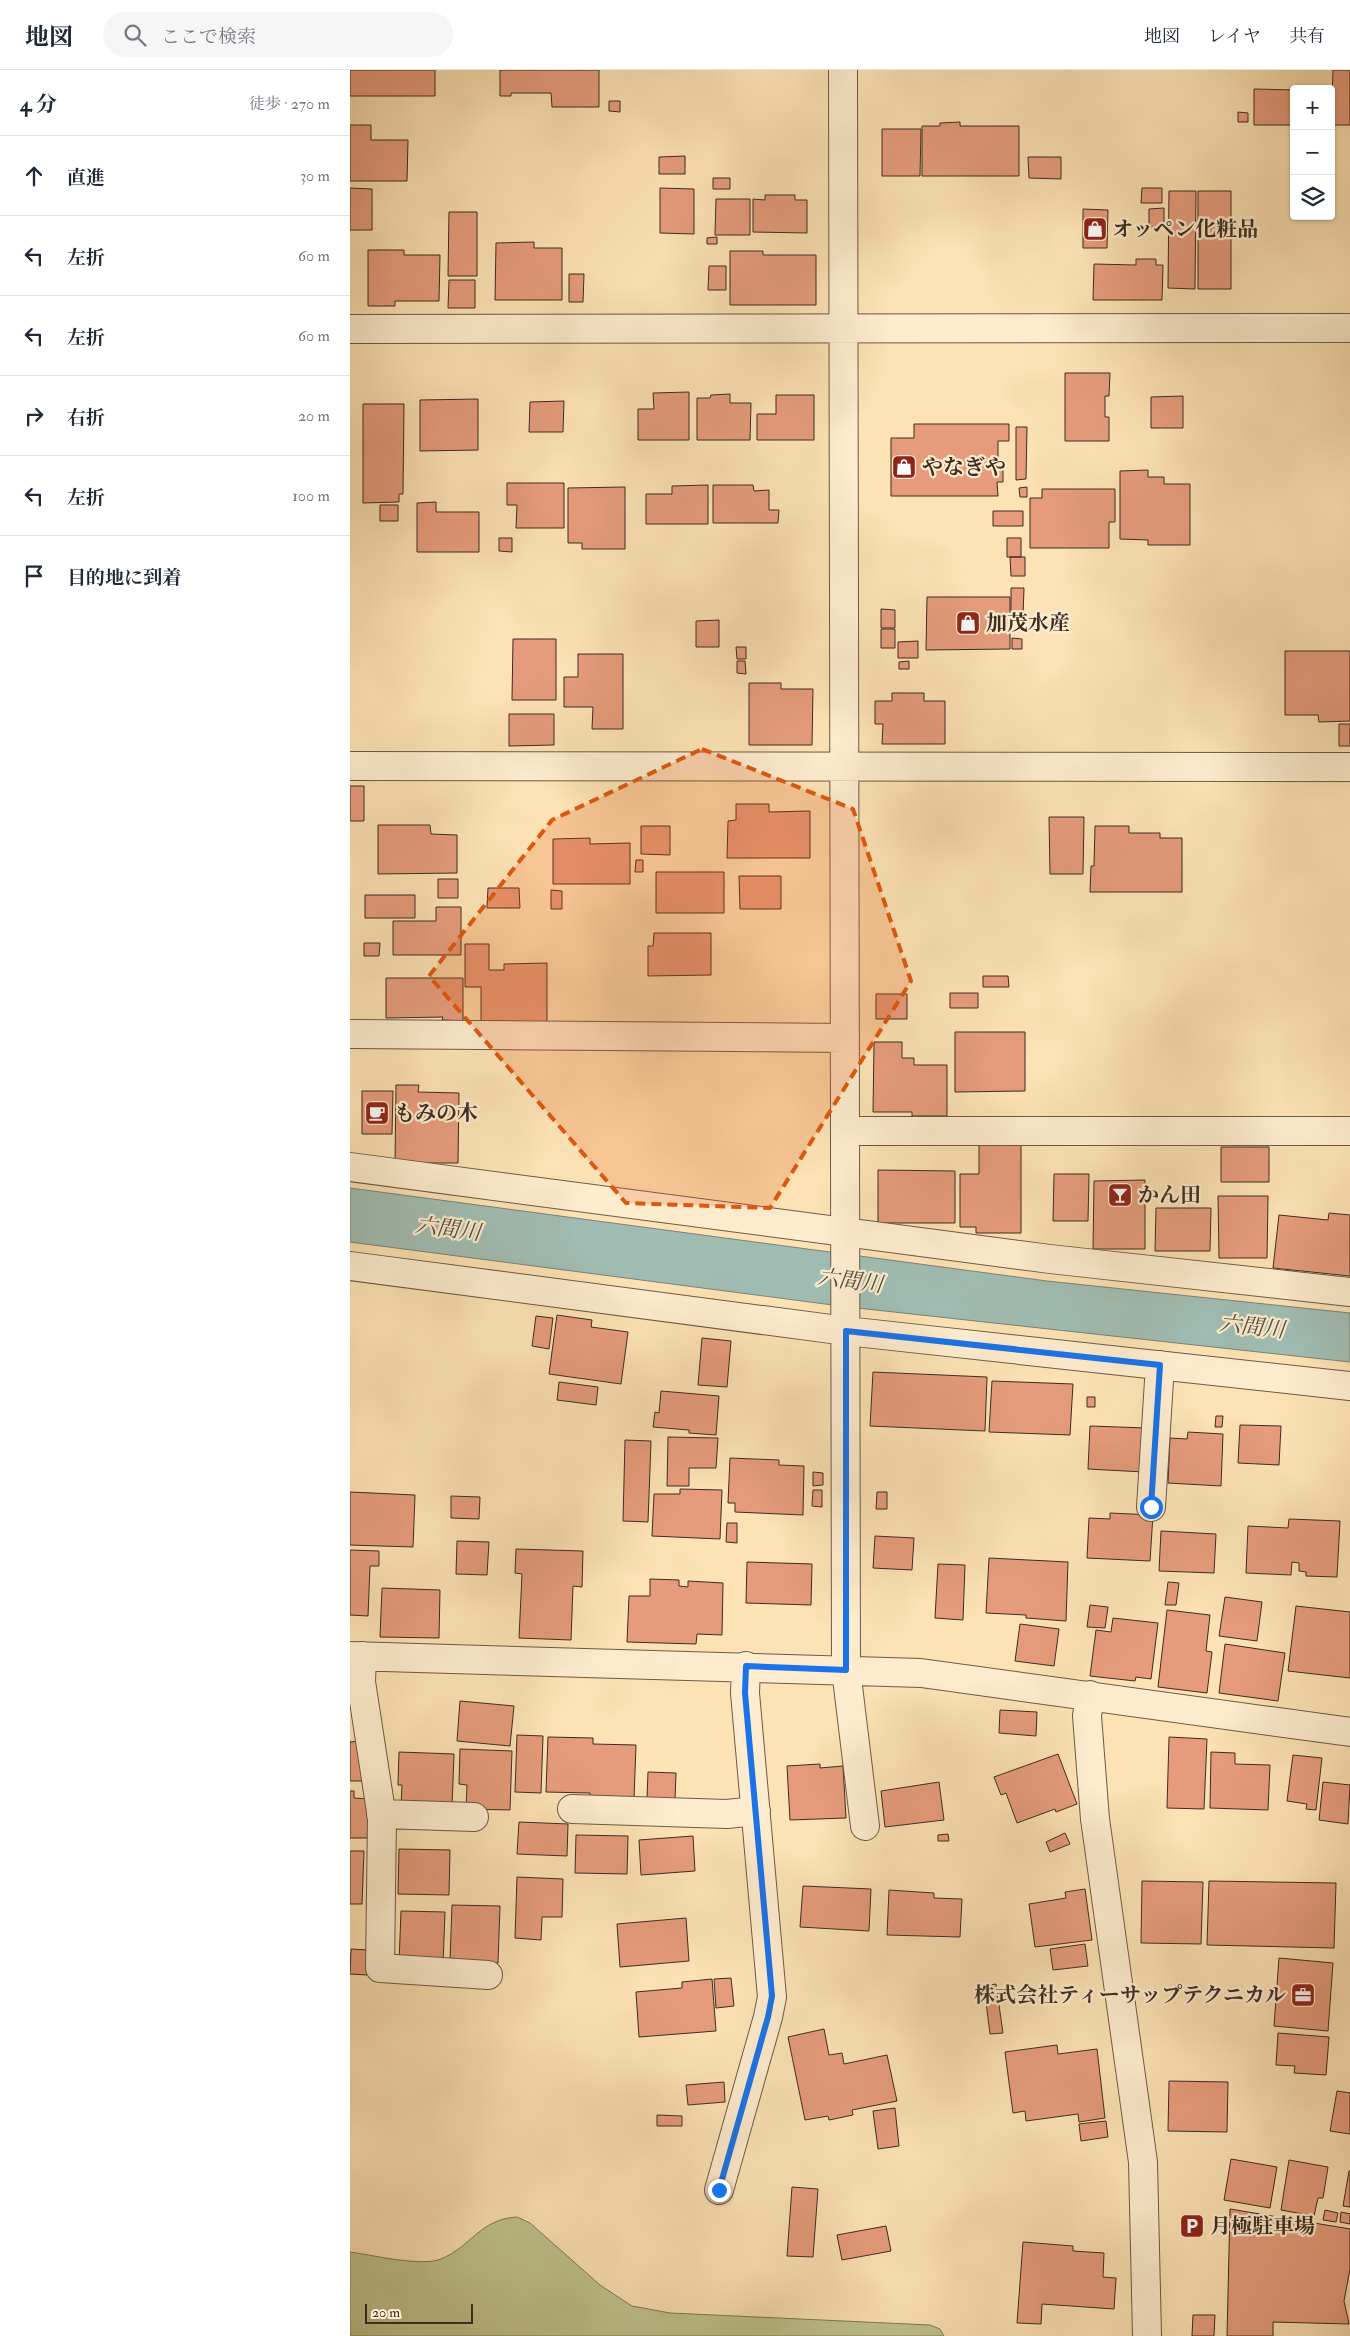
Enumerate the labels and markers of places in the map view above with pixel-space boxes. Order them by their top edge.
shop icon: オッペン化粧品 [1082,216,1108,242]
place label: オッペン化粧品 [1112,216,1258,243]
shop icon: やなぎや [891,454,917,480]
place label: やなぎや [922,454,1006,481]
shop icon: 加茂水産 [955,610,981,636]
place label: 加茂水産 [986,610,1070,637]
cafe icon: もみの木 [364,1100,390,1126]
place label: もみの木 [394,1100,478,1127]
bar icon: かん田 [1107,1182,1133,1208]
place label: かん田 [1138,1182,1201,1209]
place label: 株式会社ティーサップテクニカル [974,1982,1286,2009]
office icon: 株式会社ティーサップテクニカル [1290,1982,1316,2008]
parking icon: 月極駐車場 [1179,2213,1205,2239]
place label: 月極駐車場 [1210,2213,1315,2240]

